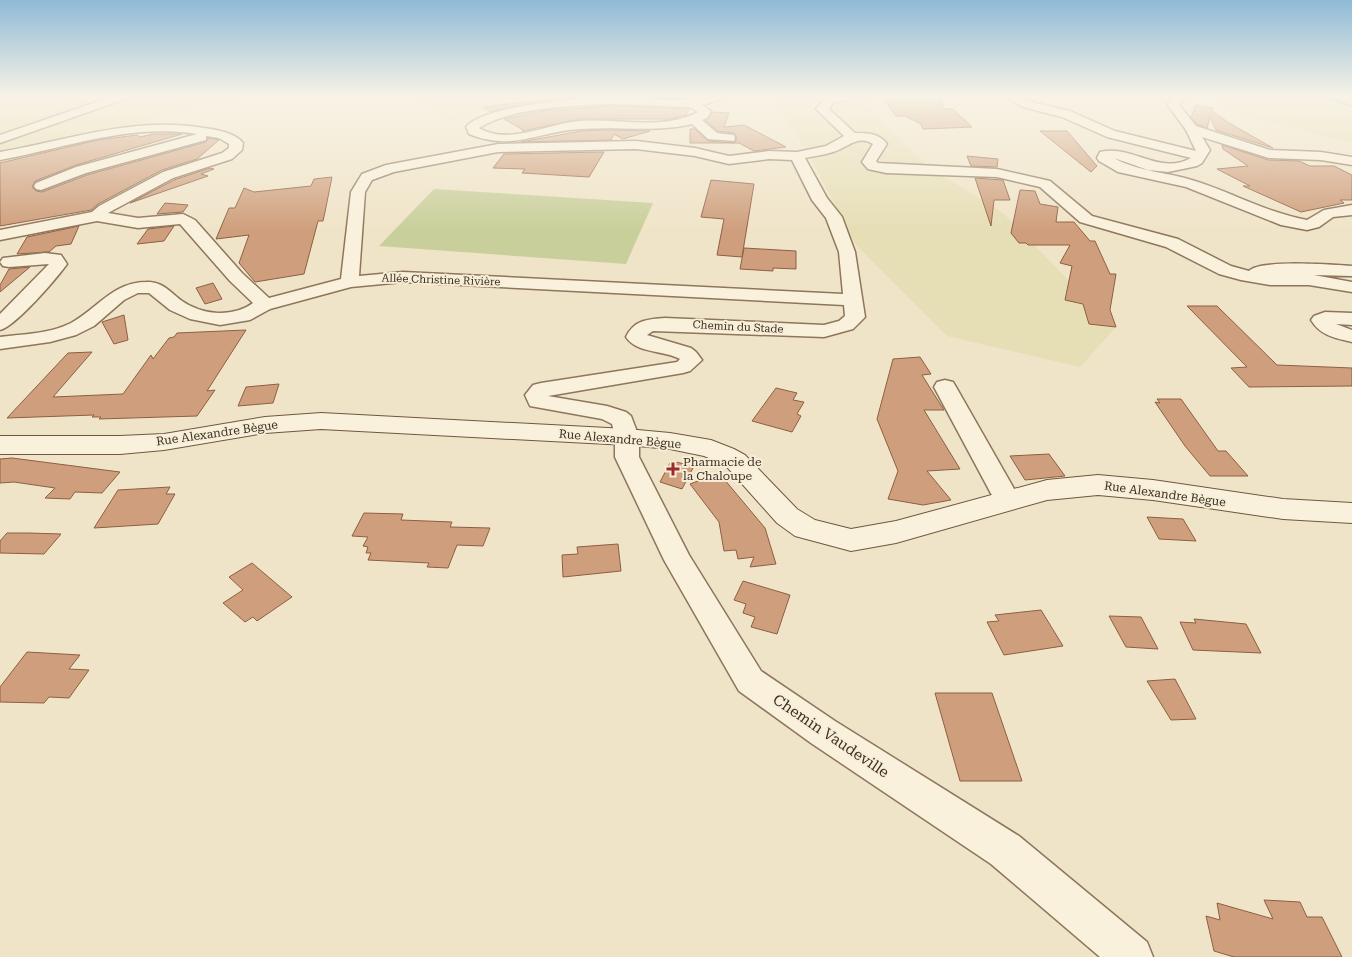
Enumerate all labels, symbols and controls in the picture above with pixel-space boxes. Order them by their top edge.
street label: Allée Christine Rivière [381,271,501,289]
street label: Chemin du Stade [692,318,784,336]
street label: Rue Alexandre Bègue [155,417,279,448]
street label: Rue Alexandre Bègue [558,427,682,451]
place label: Pharmacie de la Chaloupe [683,455,762,483]
marker: Pharmacie de la Chaloupe [667,463,679,475]
street label: Rue Alexandre Bègue [1103,479,1227,510]
street label: Chemin Vaudeville [770,690,892,782]

